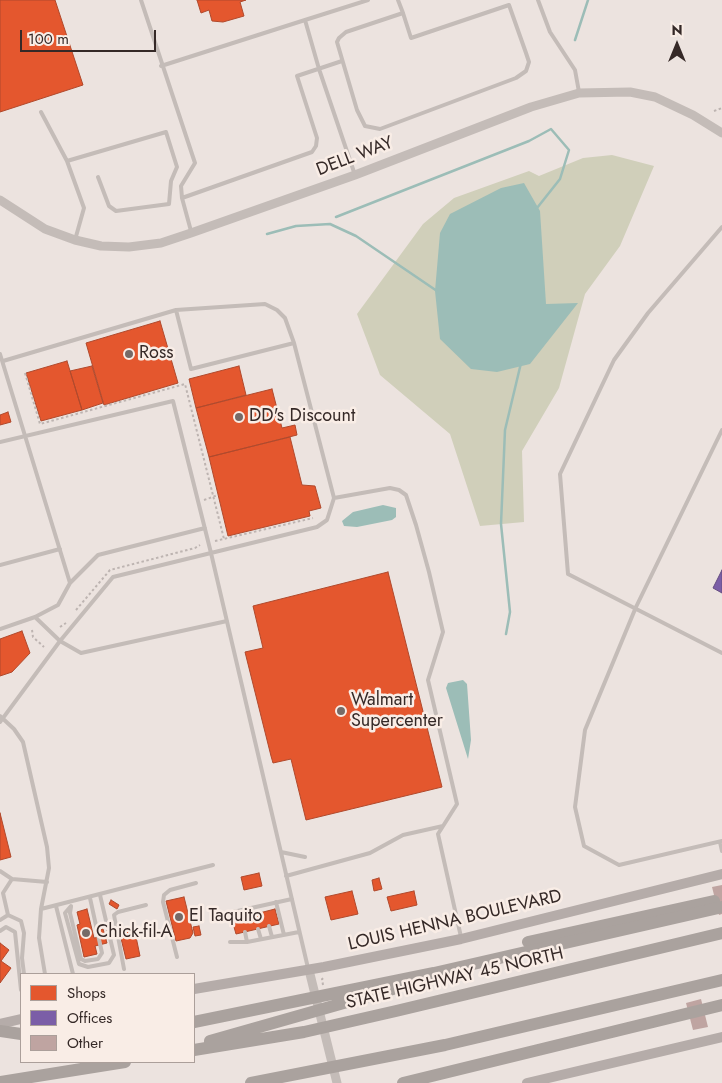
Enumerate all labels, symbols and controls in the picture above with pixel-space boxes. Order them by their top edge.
scale bar [22,20,159,52]
north arrow [652,20,702,70]
text: N [671,20,683,40]
text: 100 m [28,28,69,50]
street label: DELL WAY [314,132,396,182]
place label: Ross [139,343,173,365]
marker: Ross [123,348,135,360]
place label: DD's Discount [249,406,355,428]
marker: DD's Discount [233,411,245,423]
place label: Walmart Supercenter [351,690,443,732]
marker: Walmart Supercenter [335,705,347,717]
street label: LOUIS HENNA BOULEVARD [346,886,564,956]
place label: El Taquito [189,906,262,928]
marker: El Taquito [173,911,185,923]
place label: Chick-fil-A [96,922,172,944]
marker: Chick-fil-A [80,927,92,939]
street label: STATE HIGHWAY 45 NORTH [344,943,566,1015]
legend [20,973,195,1063]
text: Shops [67,982,106,1004]
text: Offices [67,1007,112,1029]
text: Other [67,1032,103,1054]

